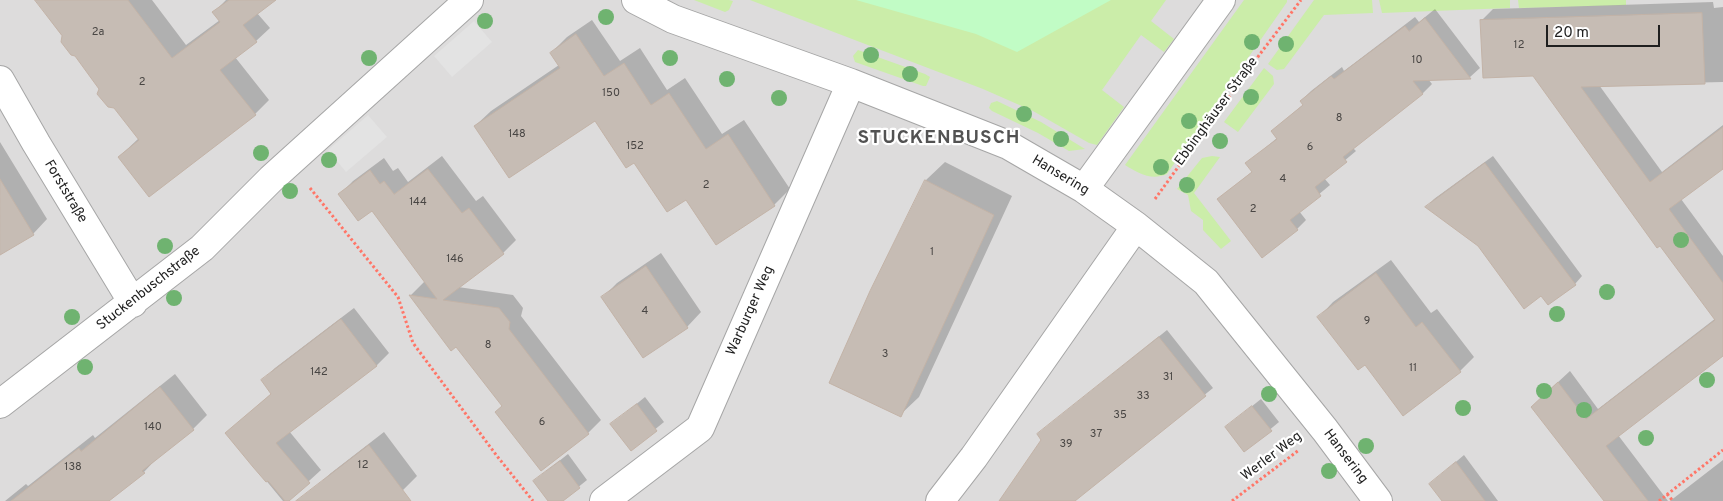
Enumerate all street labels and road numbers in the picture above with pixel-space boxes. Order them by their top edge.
street label: Ebbinghäuser Straße [1172,54,1262,170]
street label: Hansering [1028,152,1092,200]
street label: Forststraße [40,158,90,226]
street label: Stuckenbuschstraße [94,243,204,335]
street label: Warburger Weg [724,263,778,359]
street label: Hansering [1319,426,1371,488]
street label: Werler Weg [1238,429,1306,485]

